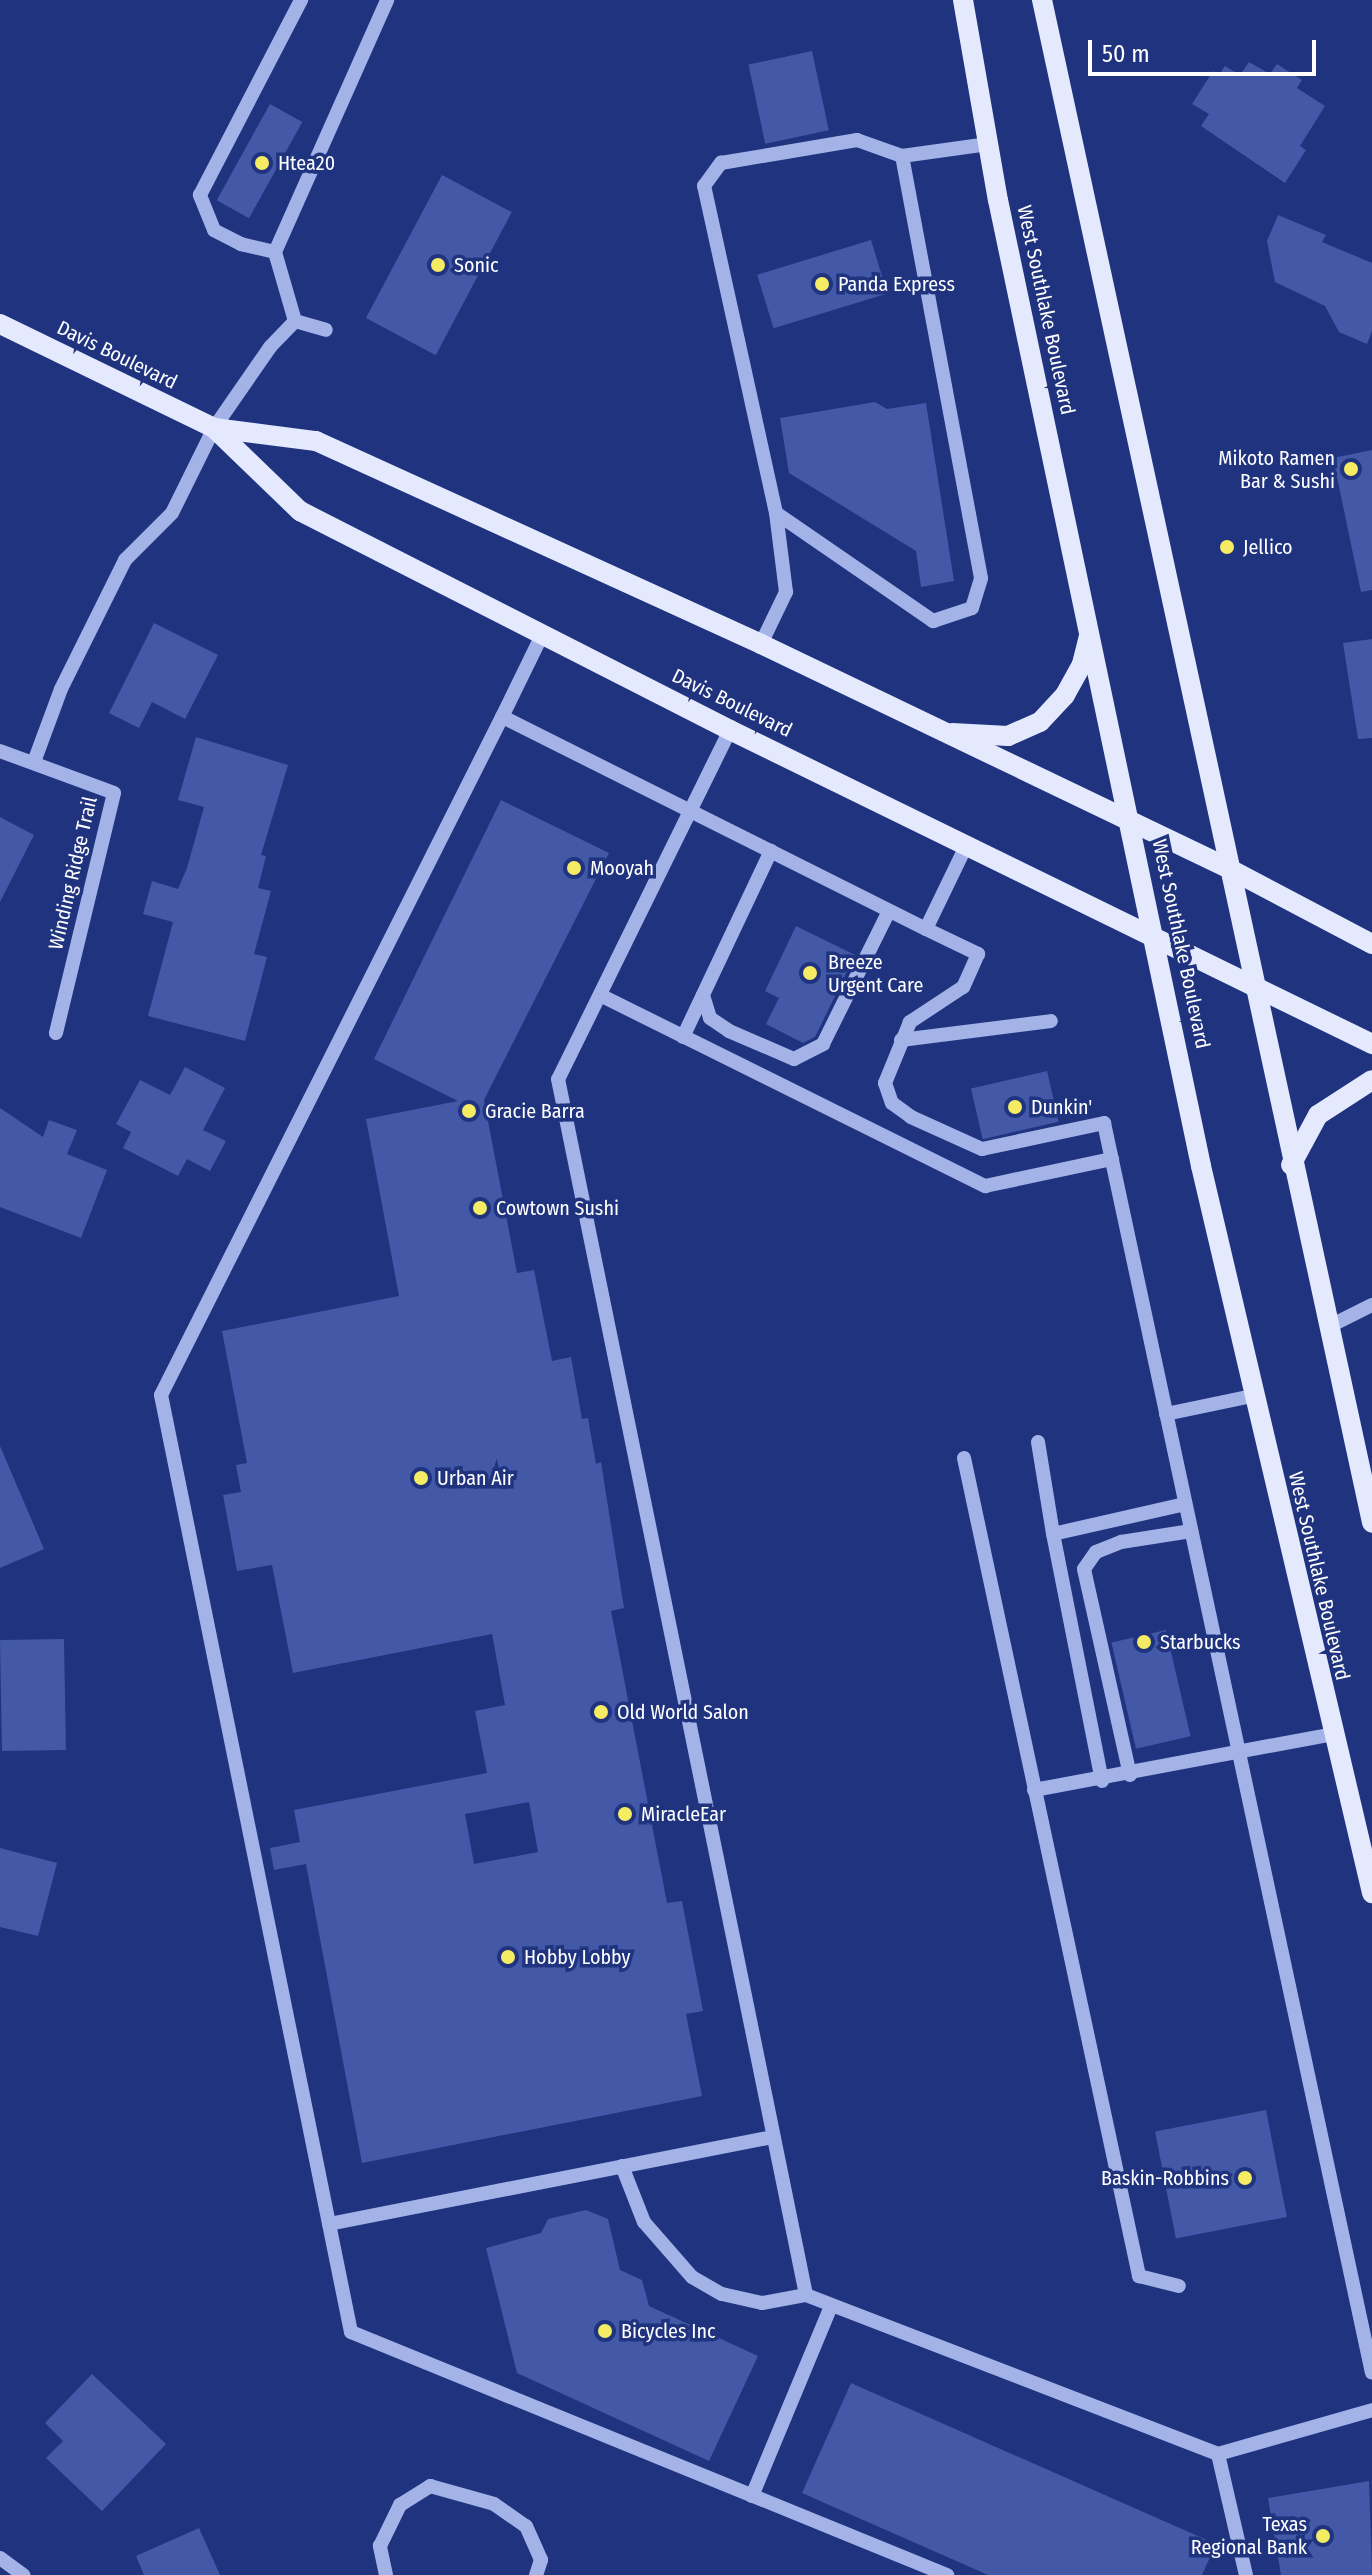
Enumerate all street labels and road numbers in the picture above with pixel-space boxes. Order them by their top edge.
street label: West Southlake Boulevard [1012,203,1080,417]
street label: Davis Boulevard [53,316,181,394]
street label: Davis Boulevard [668,664,796,742]
street label: Winding Ridge Trail [44,794,102,952]
street label: West Southlake Boulevard [1147,837,1215,1051]
street label: West Southlake Boulevard [1283,1469,1355,1683]

